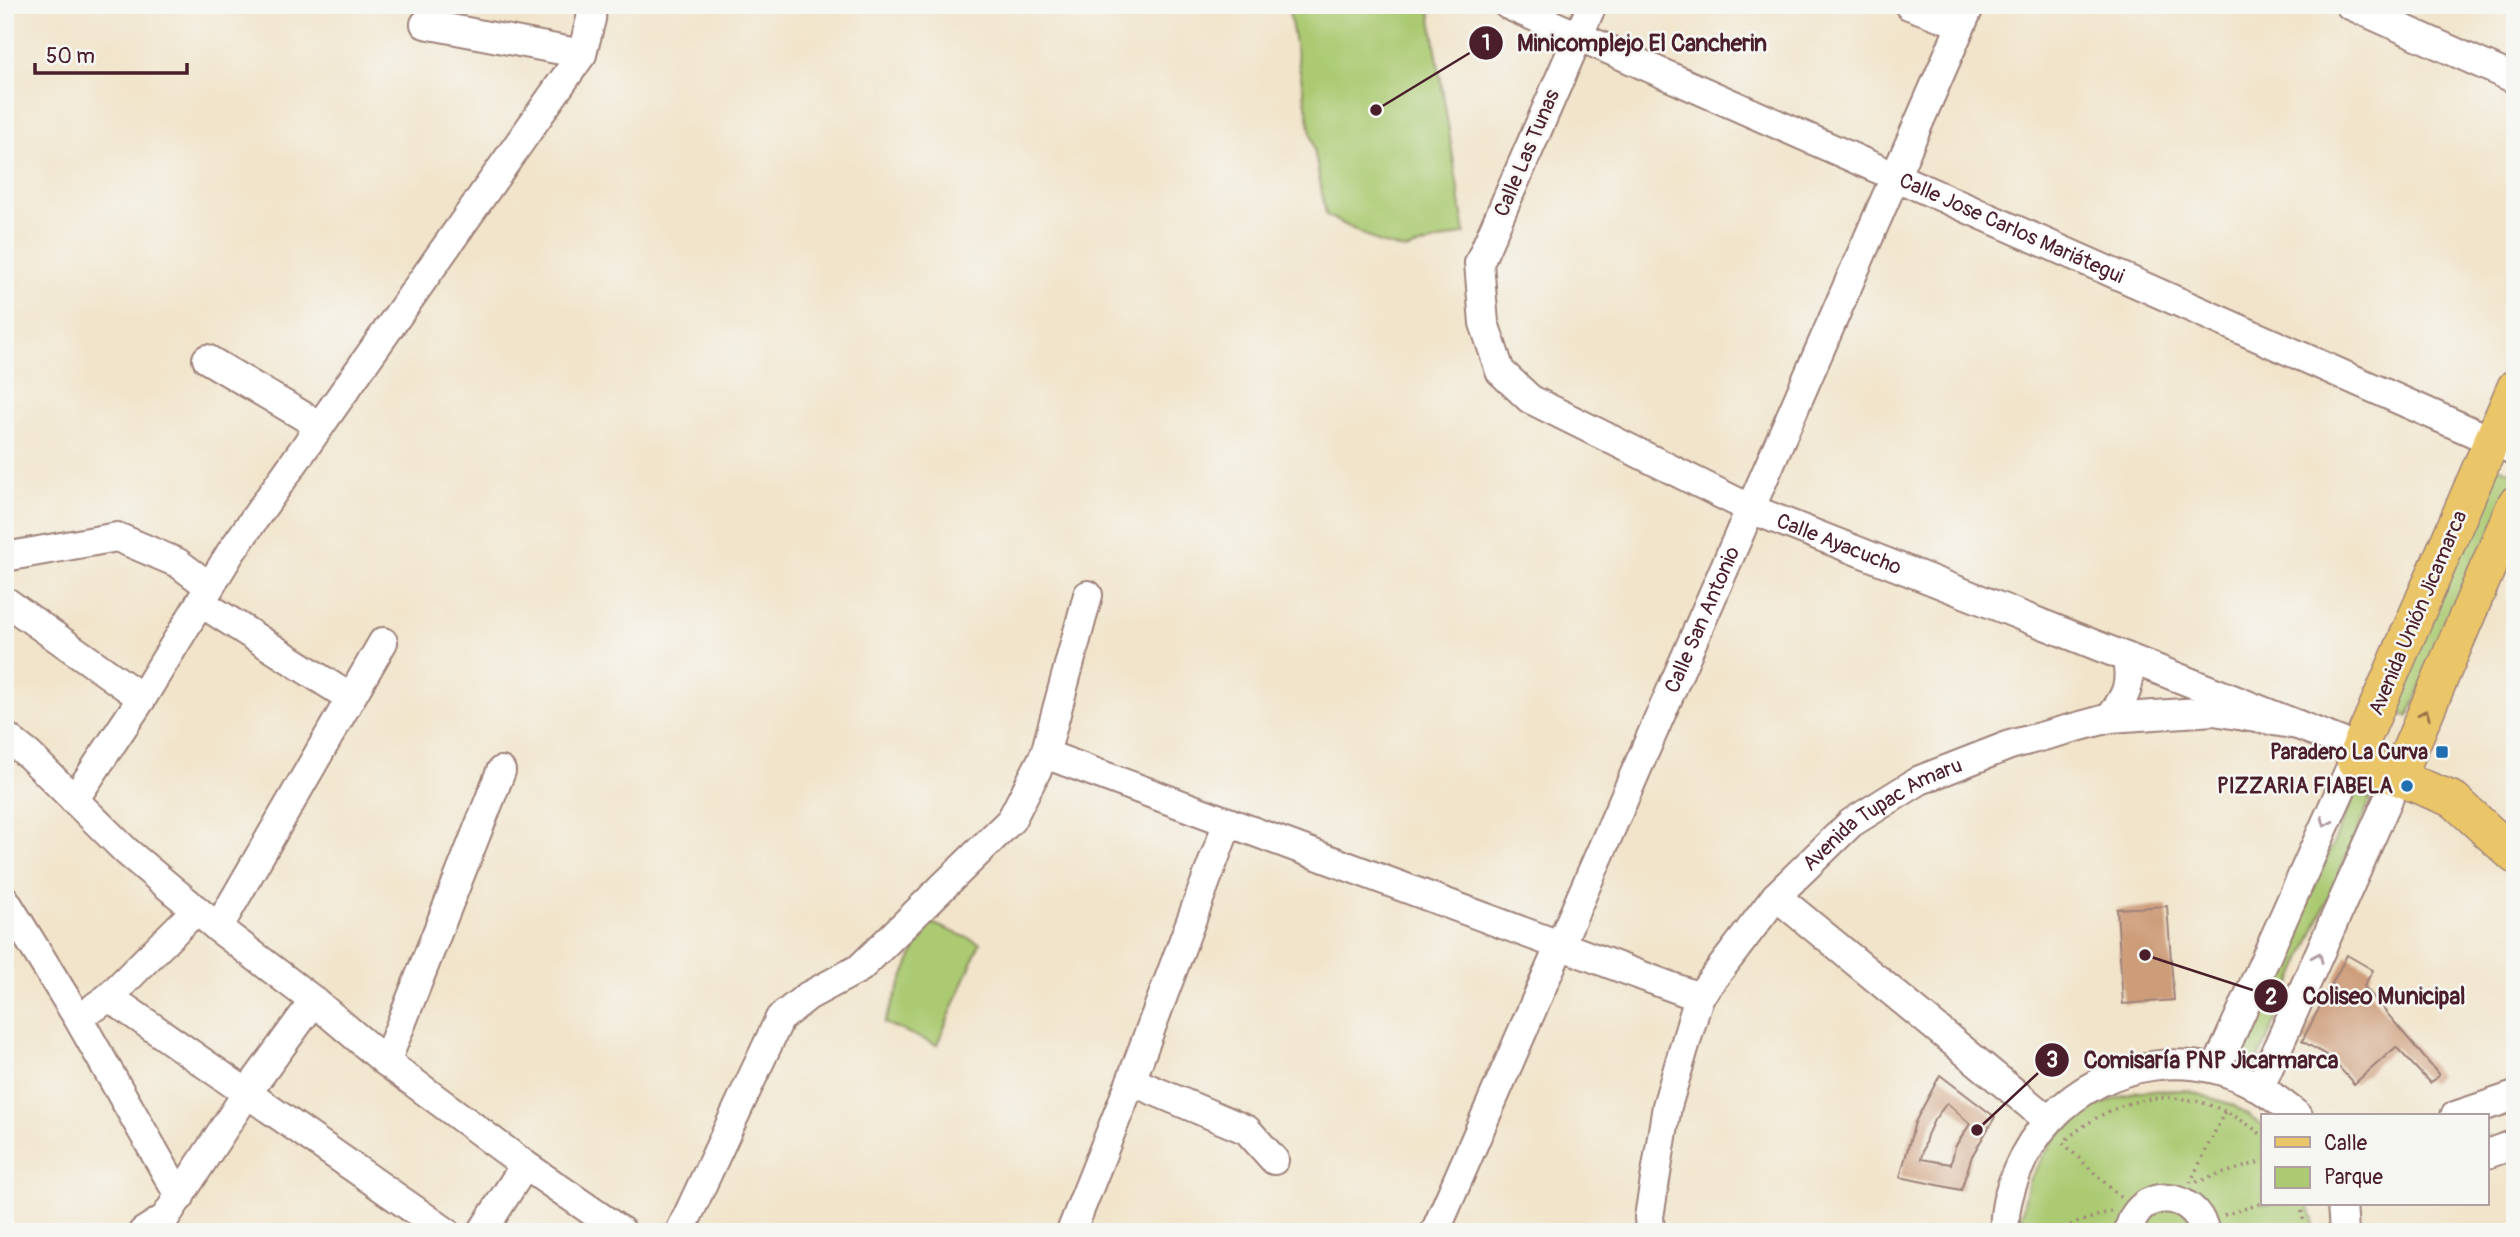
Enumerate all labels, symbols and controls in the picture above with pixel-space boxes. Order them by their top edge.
callout: Minicomplejo El Cancherin [1468,21,1781,65]
text: Minicomplejo El Cancherin [1517,29,1767,58]
text: 1 [1482,30,1490,57]
scale bar [35,32,187,76]
text: 50 m [46,43,95,70]
street label: Calle Las Tunas [1488,85,1566,221]
street label: Calle Jose Carlos Mariátegui [1895,166,2129,290]
street label: Avenida Unión Jicamarca [2363,506,2473,720]
street label: Calle Ayacucho [1773,507,1905,581]
street label: Calle San Antonio [1658,542,1746,697]
one-way arrow [2417,709,2431,721]
place label: Paradero La Curva [2270,739,2428,766]
marker: Paradero La Curva [2434,744,2450,760]
street label: Avenida Tupac Amaru [1797,751,1966,877]
place label: PIZZARIA FIABELA [2217,773,2393,800]
marker: PIZZARIA FIABELA [2399,778,2415,794]
one-way arrow [2320,815,2334,828]
one-way arrow [2310,952,2324,964]
callout: Coliseo Municipal [2253,974,2479,1018]
text: Coliseo Municipal [2302,982,2466,1011]
text: 2 [2265,984,2277,1011]
callout: Comisaría PNP Jicarmarca [2035,1038,2353,1082]
text: Comisaría PNP Jicarmarca [2083,1046,2339,1075]
text: 3 [2046,1047,2058,1074]
legend [2261,1114,2488,1206]
text: Calle [2324,1130,2368,1157]
text: Parque [2324,1164,2383,1191]

